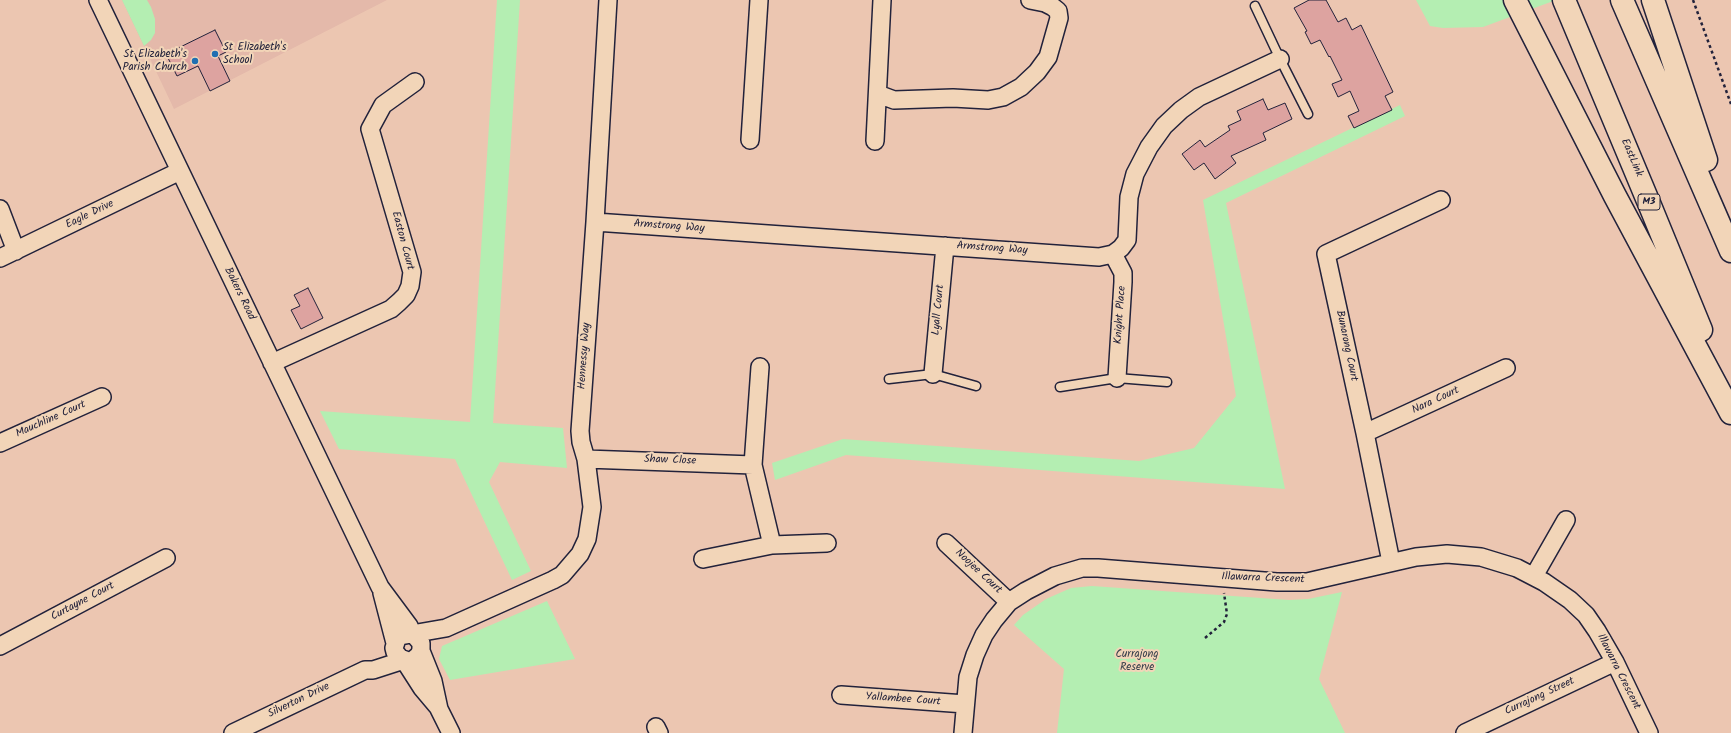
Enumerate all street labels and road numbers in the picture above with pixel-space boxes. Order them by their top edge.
street label: EastLink [1617,137,1645,179]
road number: M3 [1638,194,1660,210]
street label: Eagle Drive [64,198,116,232]
street label: Easton Court [388,210,416,272]
street label: Armstrong Way [633,218,705,236]
street label: Armstrong Way [956,240,1028,258]
street label: Bakers Road [221,265,257,323]
street label: Lyall Court [930,284,948,336]
street label: Knight Place [1112,285,1130,345]
street label: Bunarong Court [1332,309,1360,383]
street label: Hennessy Way [576,322,594,390]
street label: Nara Court [1410,384,1462,418]
street label: Mauchline Court [14,399,88,441]
street label: Shaw Close [643,453,697,469]
street label: Noojee Court [952,547,1004,597]
street label: Illawarra Crescent [1221,571,1305,587]
street label: Curtayne Court [49,580,117,624]
street label: Illawarra Crescent [1593,632,1643,712]
street label: Currajong Street [1503,675,1577,719]
street label: Silverton Drive [266,680,332,722]
street label: Yallambee Court [865,691,941,709]

